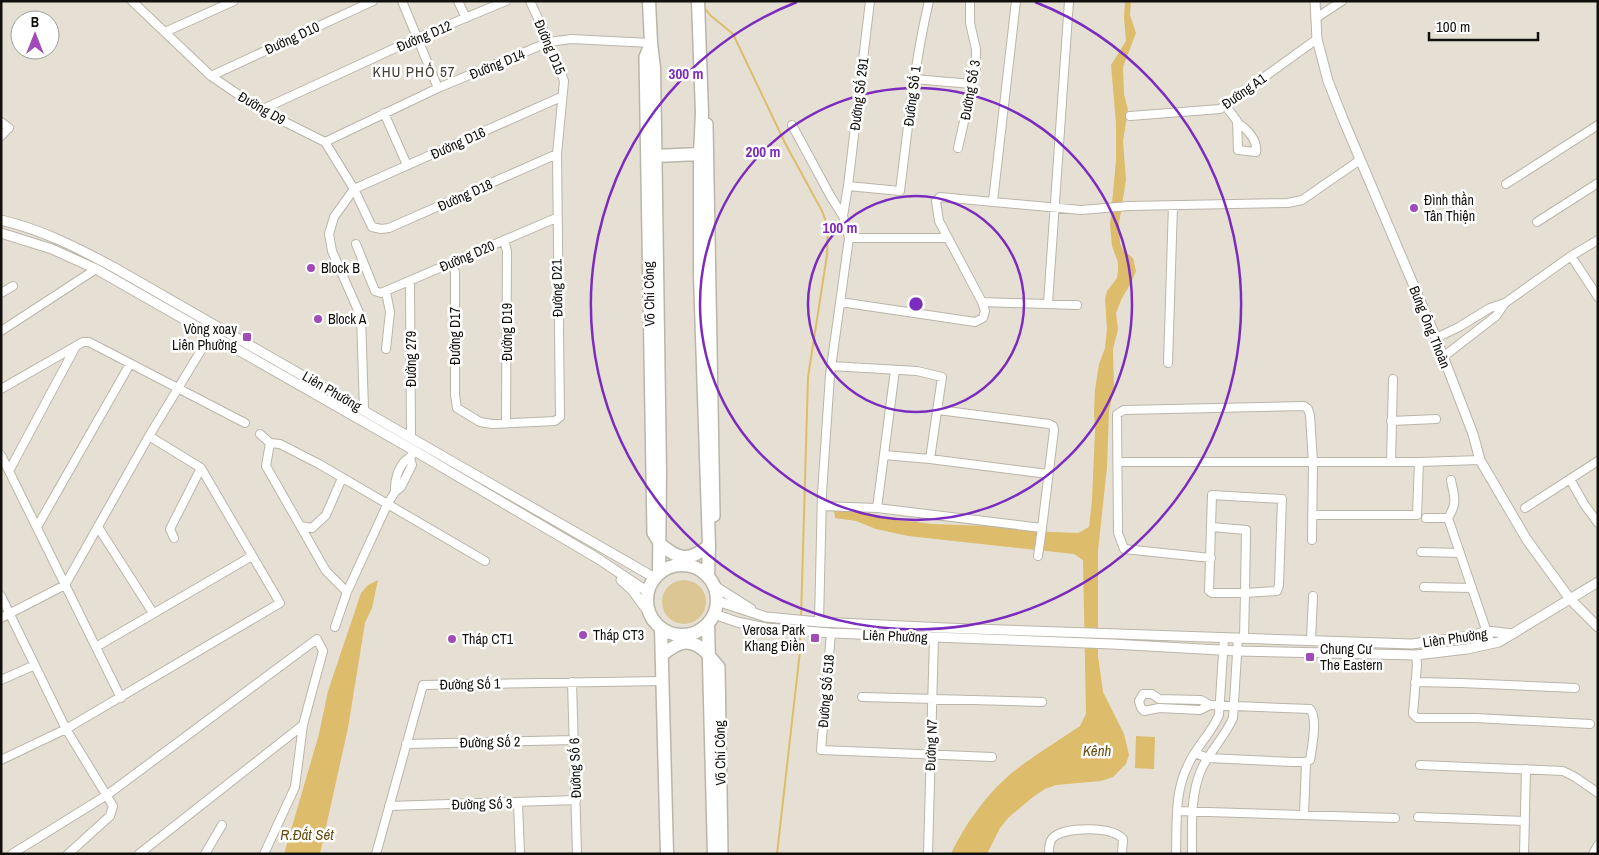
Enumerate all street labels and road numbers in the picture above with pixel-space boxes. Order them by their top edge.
street label: Đường D12 [394,16,454,56]
street label: Đường D15 [530,17,570,77]
street label: Đường D10 [262,18,322,58]
street label: Đường D14 [467,45,528,83]
street label: Đường Số 291 [846,56,872,132]
street label: Đường Số 3 [956,59,984,121]
street label: Đường Số 1 [899,64,925,127]
street label: Đường A1 [1218,69,1270,113]
street label: Đường D9 [235,87,289,129]
street label: Đường D16 [428,123,488,163]
street label: Đường D18 [435,175,495,215]
street label: Đường D20 [437,236,497,276]
street label: Đường D21 [547,258,567,317]
street label: Võ Chí Công [639,261,659,327]
street label: Bưng Ông Thoàn [1405,283,1455,371]
street label: Đường D19 [498,303,516,361]
street label: Đường D17 [446,307,464,365]
street label: Đường 279 [402,331,420,387]
street label: Liên Phường [299,367,365,415]
street label: Liên Phường [1422,624,1489,651]
street label: Liên Phường [862,626,928,646]
street label: Đường Số 518 [814,654,838,728]
street label: Đường Số 1 [440,674,501,694]
street label: Đường N7 [921,719,941,771]
street label: Võ Chí Công [710,720,730,786]
street label: Đường Số 2 [460,732,520,752]
street label: Đường Số 6 [565,737,585,799]
street label: Đường Số 3 [452,794,512,814]

